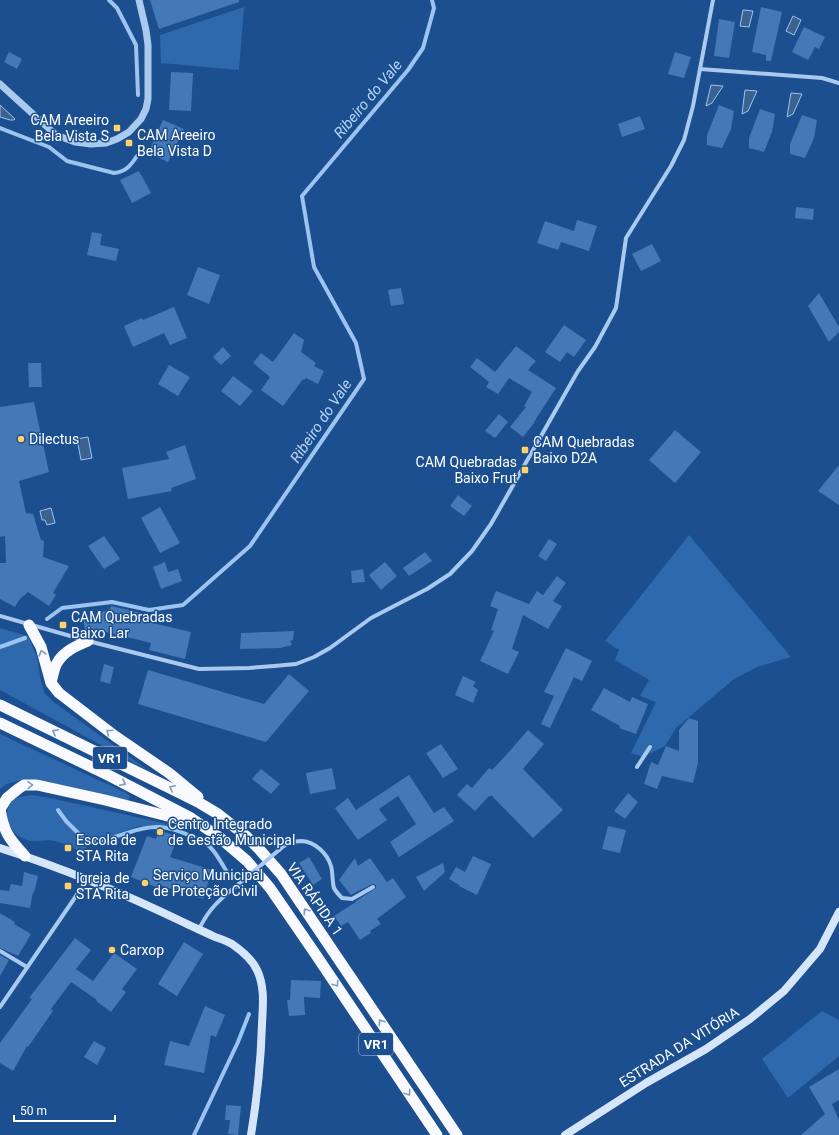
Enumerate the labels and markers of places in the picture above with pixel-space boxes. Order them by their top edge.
place label: CAM Areeiro Bela Vista S [30,112,109,144]
marker: CAM Areeiro Bela Vista S [112,123,122,133]
place label: CAM Areeiro Bela Vista D [137,127,216,159]
marker: CAM Areeiro Bela Vista D [124,138,134,148]
place label: Dilectus [29,431,79,447]
marker: Dilectus [16,434,26,444]
place label: CAM Quebradas Baixo D2A [533,434,634,466]
marker: CAM Quebradas Baixo D2A [520,445,530,455]
place label: CAM Quebradas Baixo Frut [416,454,517,486]
marker: CAM Quebradas Baixo Frut [520,465,530,475]
place label: CAM Quebradas Baixo Lar [71,609,172,641]
marker: CAM Quebradas Baixo Lar [58,620,68,630]
place label: Centro Integrado de Gestão Municipal [168,816,295,848]
marker: Centro Integrado de Gestão Municipal [155,827,165,837]
place label: Escola de STA Rita [76,832,136,864]
marker: Escola de STA Rita [63,843,73,853]
place label: Serviço Municipal de Proteção Civil [153,867,263,899]
place label: Igreja de STA Rita [76,870,129,902]
marker: Serviço Municipal de Proteção Civil [140,878,150,888]
marker: Igreja de STA Rita [63,881,73,891]
place label: Carxop [120,942,164,958]
marker: Carxop [107,945,117,955]

